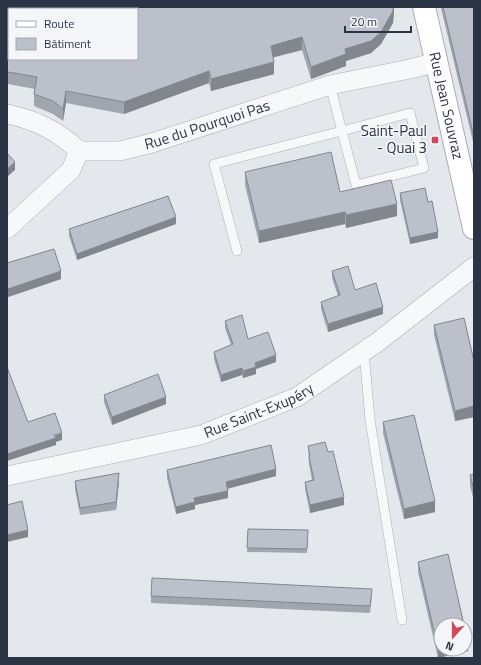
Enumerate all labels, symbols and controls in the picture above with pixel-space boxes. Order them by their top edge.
legend [8,8,138,60]
scale bar [345,8,411,34]
text: 20 m [351,12,377,31]
text: Route [44,14,74,33]
text: Bâtiment [44,34,92,53]
street label: Rue Jean Souvraz [423,49,470,162]
street label: Rue du Pourquoi Pas [142,93,273,155]
place label: Saint-Paul - Quai 3 [361,119,427,159]
marker: Saint-Paul - Quai 3 [430,135,440,145]
street label: Rue Saint-Exupéry [200,377,318,444]
north arrow [433,617,473,657]
text: N [443,638,456,655]

